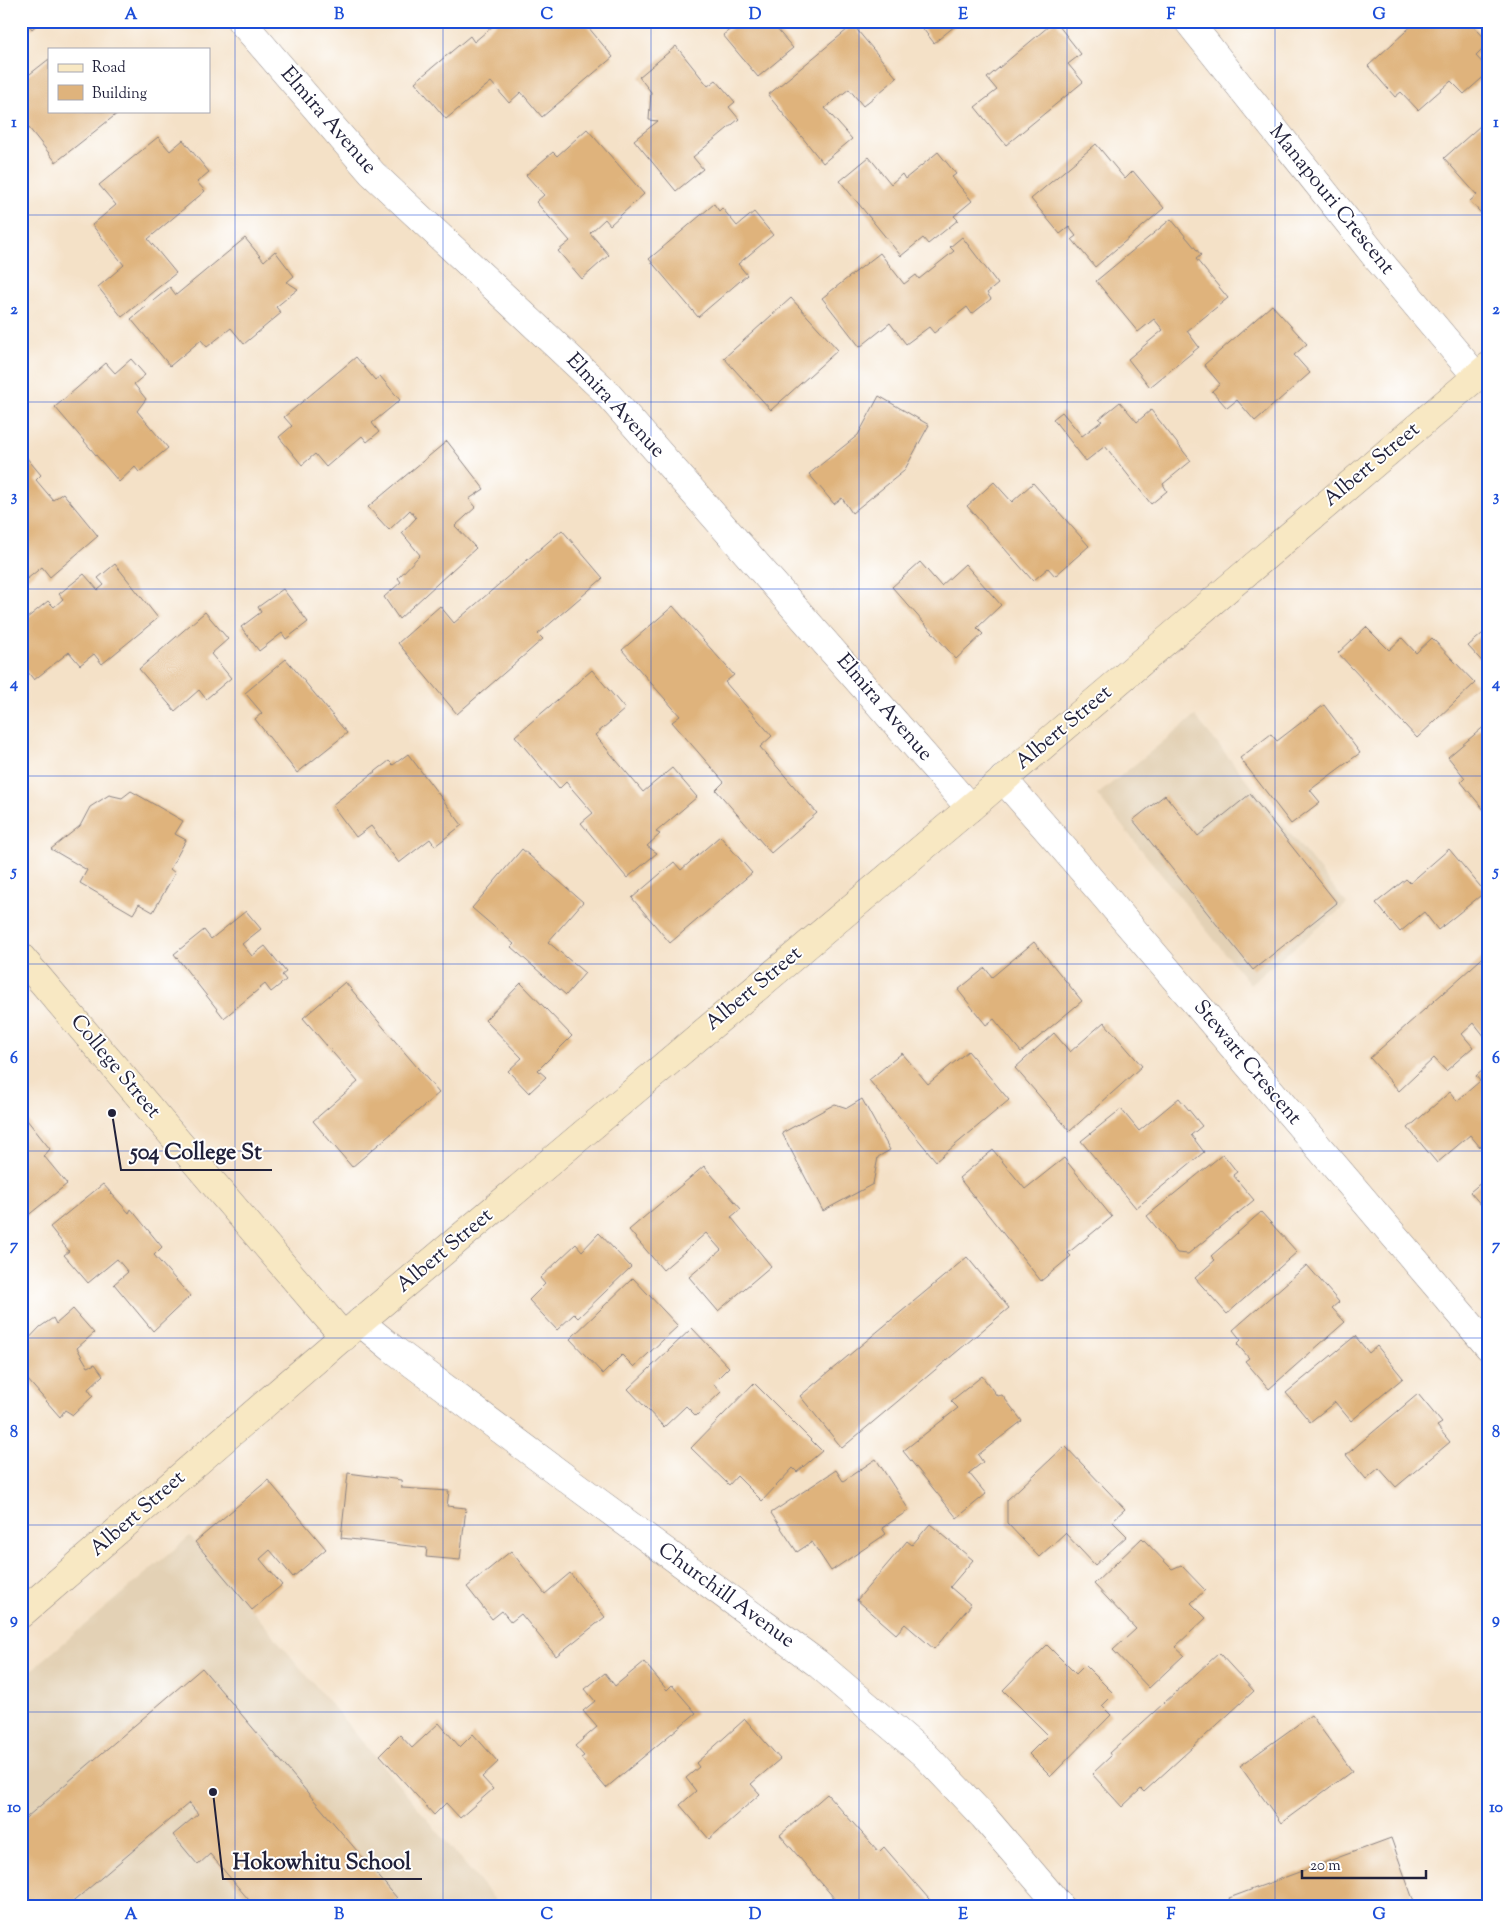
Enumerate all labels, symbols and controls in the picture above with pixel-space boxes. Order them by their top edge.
text: A [125,4,138,27]
text: B [334,4,344,27]
text: C [541,4,554,27]
text: D [749,4,762,27]
text: E [958,4,968,27]
text: F [1167,4,1176,27]
text: G [1372,4,1386,27]
legend [48,48,210,112]
text: Road [92,58,126,79]
street label: Elmira Avenue [273,61,383,181]
text: Building [92,84,147,105]
text: 1 [11,112,17,135]
text: 1 [1493,112,1499,135]
street label: Manapouri Crescent [1261,118,1401,282]
text: 2 [10,299,18,322]
text: 2 [1492,299,1500,322]
street label: Elmira Avenue [558,347,672,465]
street label: Albert Street [1317,416,1427,514]
text: 3 [11,486,18,509]
text: 3 [1493,486,1500,509]
street label: Elmira Avenue [829,648,939,768]
text: 4 [9,673,18,696]
text: 4 [1491,673,1500,696]
street label: Albert Street [1009,679,1119,777]
text: 5 [9,861,17,884]
text: 5 [1491,861,1499,884]
street label: Albert Street [699,940,809,1038]
street label: Stewart Crescent [1186,994,1308,1132]
street label: College Street [62,1008,168,1126]
text: 6 [10,1048,18,1071]
text: 6 [1492,1048,1500,1071]
callout: 504 College St [121,1133,272,1170]
text: 504 College St [128,1138,262,1170]
street label: Albert Street [390,1202,500,1300]
text: 7 [10,1235,19,1258]
text: 7 [1492,1235,1501,1258]
text: 8 [10,1422,18,1445]
text: 8 [1492,1422,1500,1445]
street label: Albert Street [84,1464,192,1564]
street label: Churchill Avenue [651,1536,801,1656]
text: 9 [10,1609,18,1632]
text: 9 [1492,1609,1500,1632]
text: 10 [7,1797,21,1820]
text: 10 [1489,1797,1503,1820]
callout: Hokowhitu School [223,1842,422,1879]
scale bar [1302,1847,1426,1879]
text: Hokowhitu School [233,1848,412,1880]
text: 20 m [1310,1856,1341,1877]
text: A [125,1904,138,1927]
text: B [334,1904,344,1927]
text: C [541,1904,554,1927]
text: D [749,1904,762,1927]
text: E [958,1904,968,1927]
text: F [1167,1904,1176,1927]
text: G [1372,1904,1386,1927]

